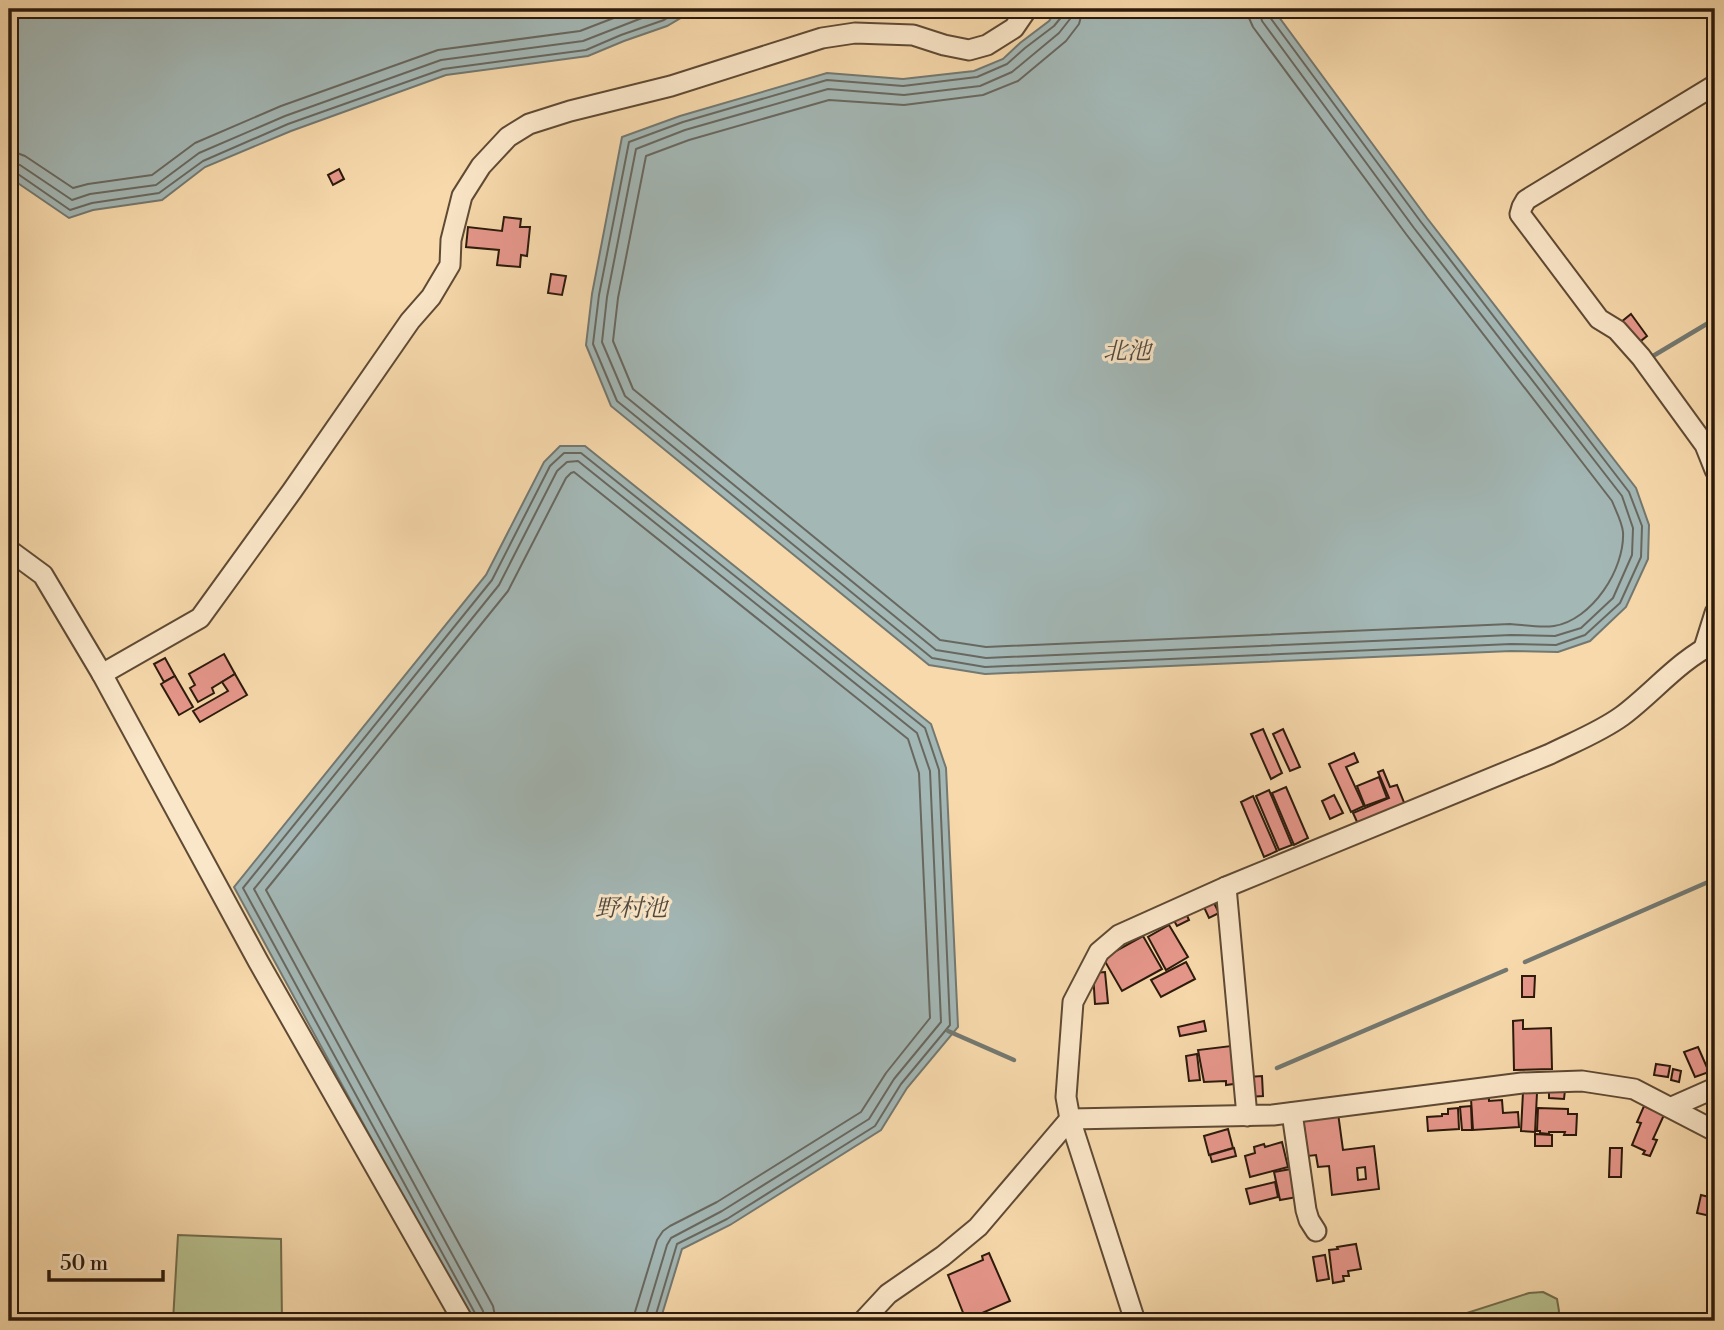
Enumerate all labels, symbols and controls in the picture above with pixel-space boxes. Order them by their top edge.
water label: 北池 [1103,337,1154,367]
water label: 野村池 [595,894,670,924]
scale bar [49,1239,163,1283]
text: 50 m [60,1251,108,1277]

